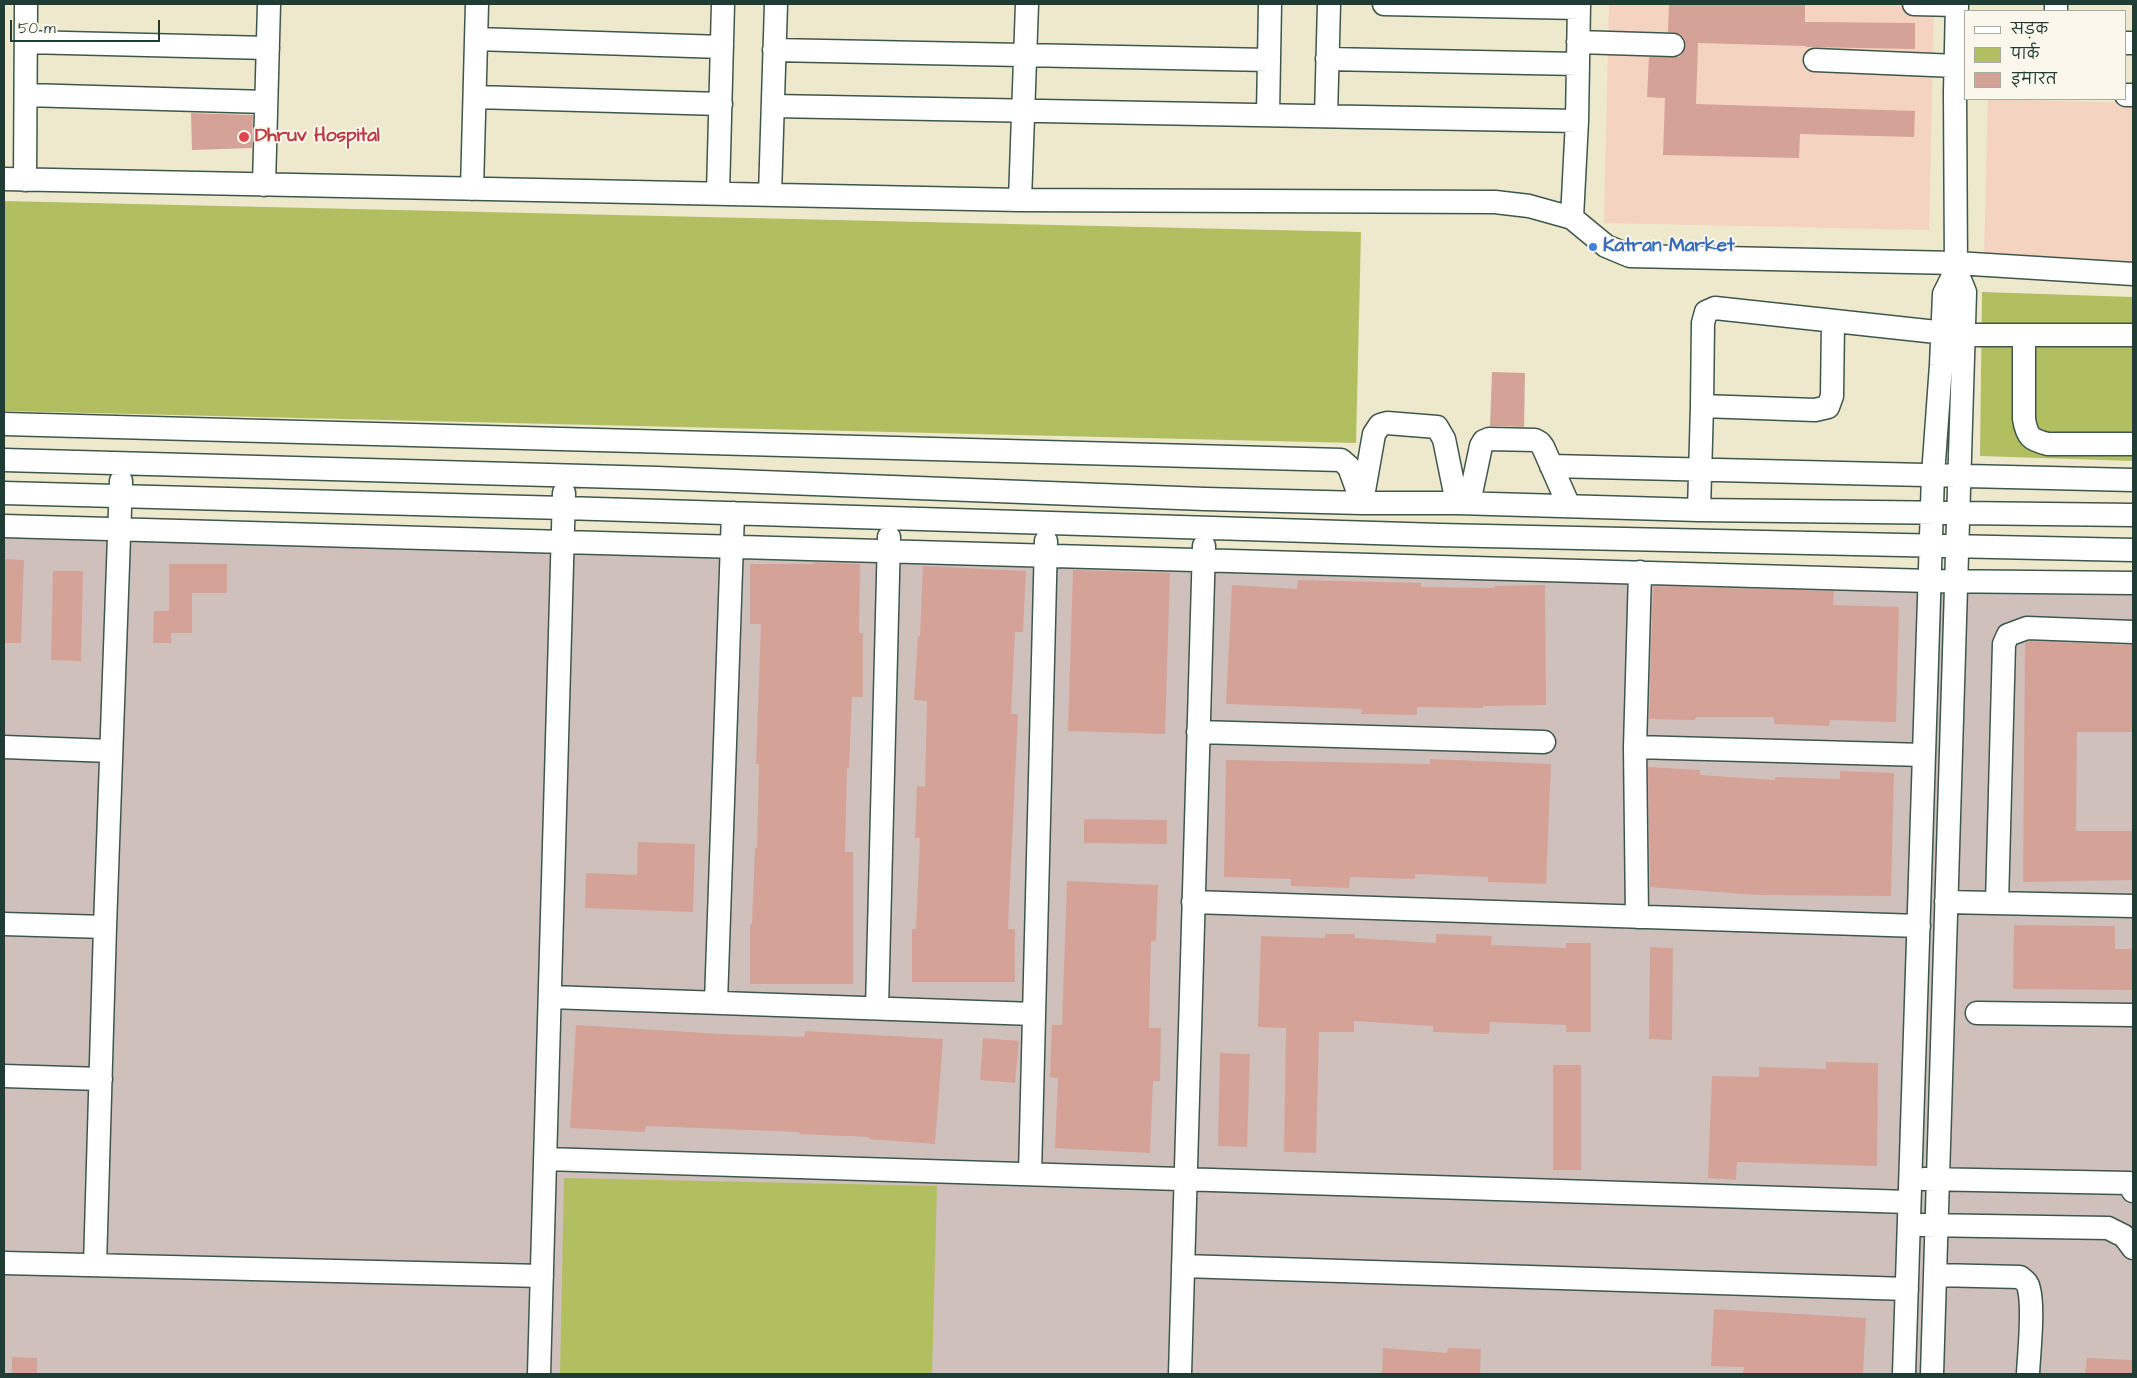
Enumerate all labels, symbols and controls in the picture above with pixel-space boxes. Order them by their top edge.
scale bar [12,10,162,42]
legend [1964,10,2127,100]
text: 50 m [18,18,56,39]
text: सड़क [2011,19,2048,40]
text: पार्क [2011,44,2039,65]
text: इमारत [2011,69,2057,90]
place label: Dhruv Hospital [255,126,380,148]
marker: Dhruv Hospital [237,130,251,144]
place label: Katran Market [1603,236,1735,258]
marker: Katran Market [1587,241,1599,253]

